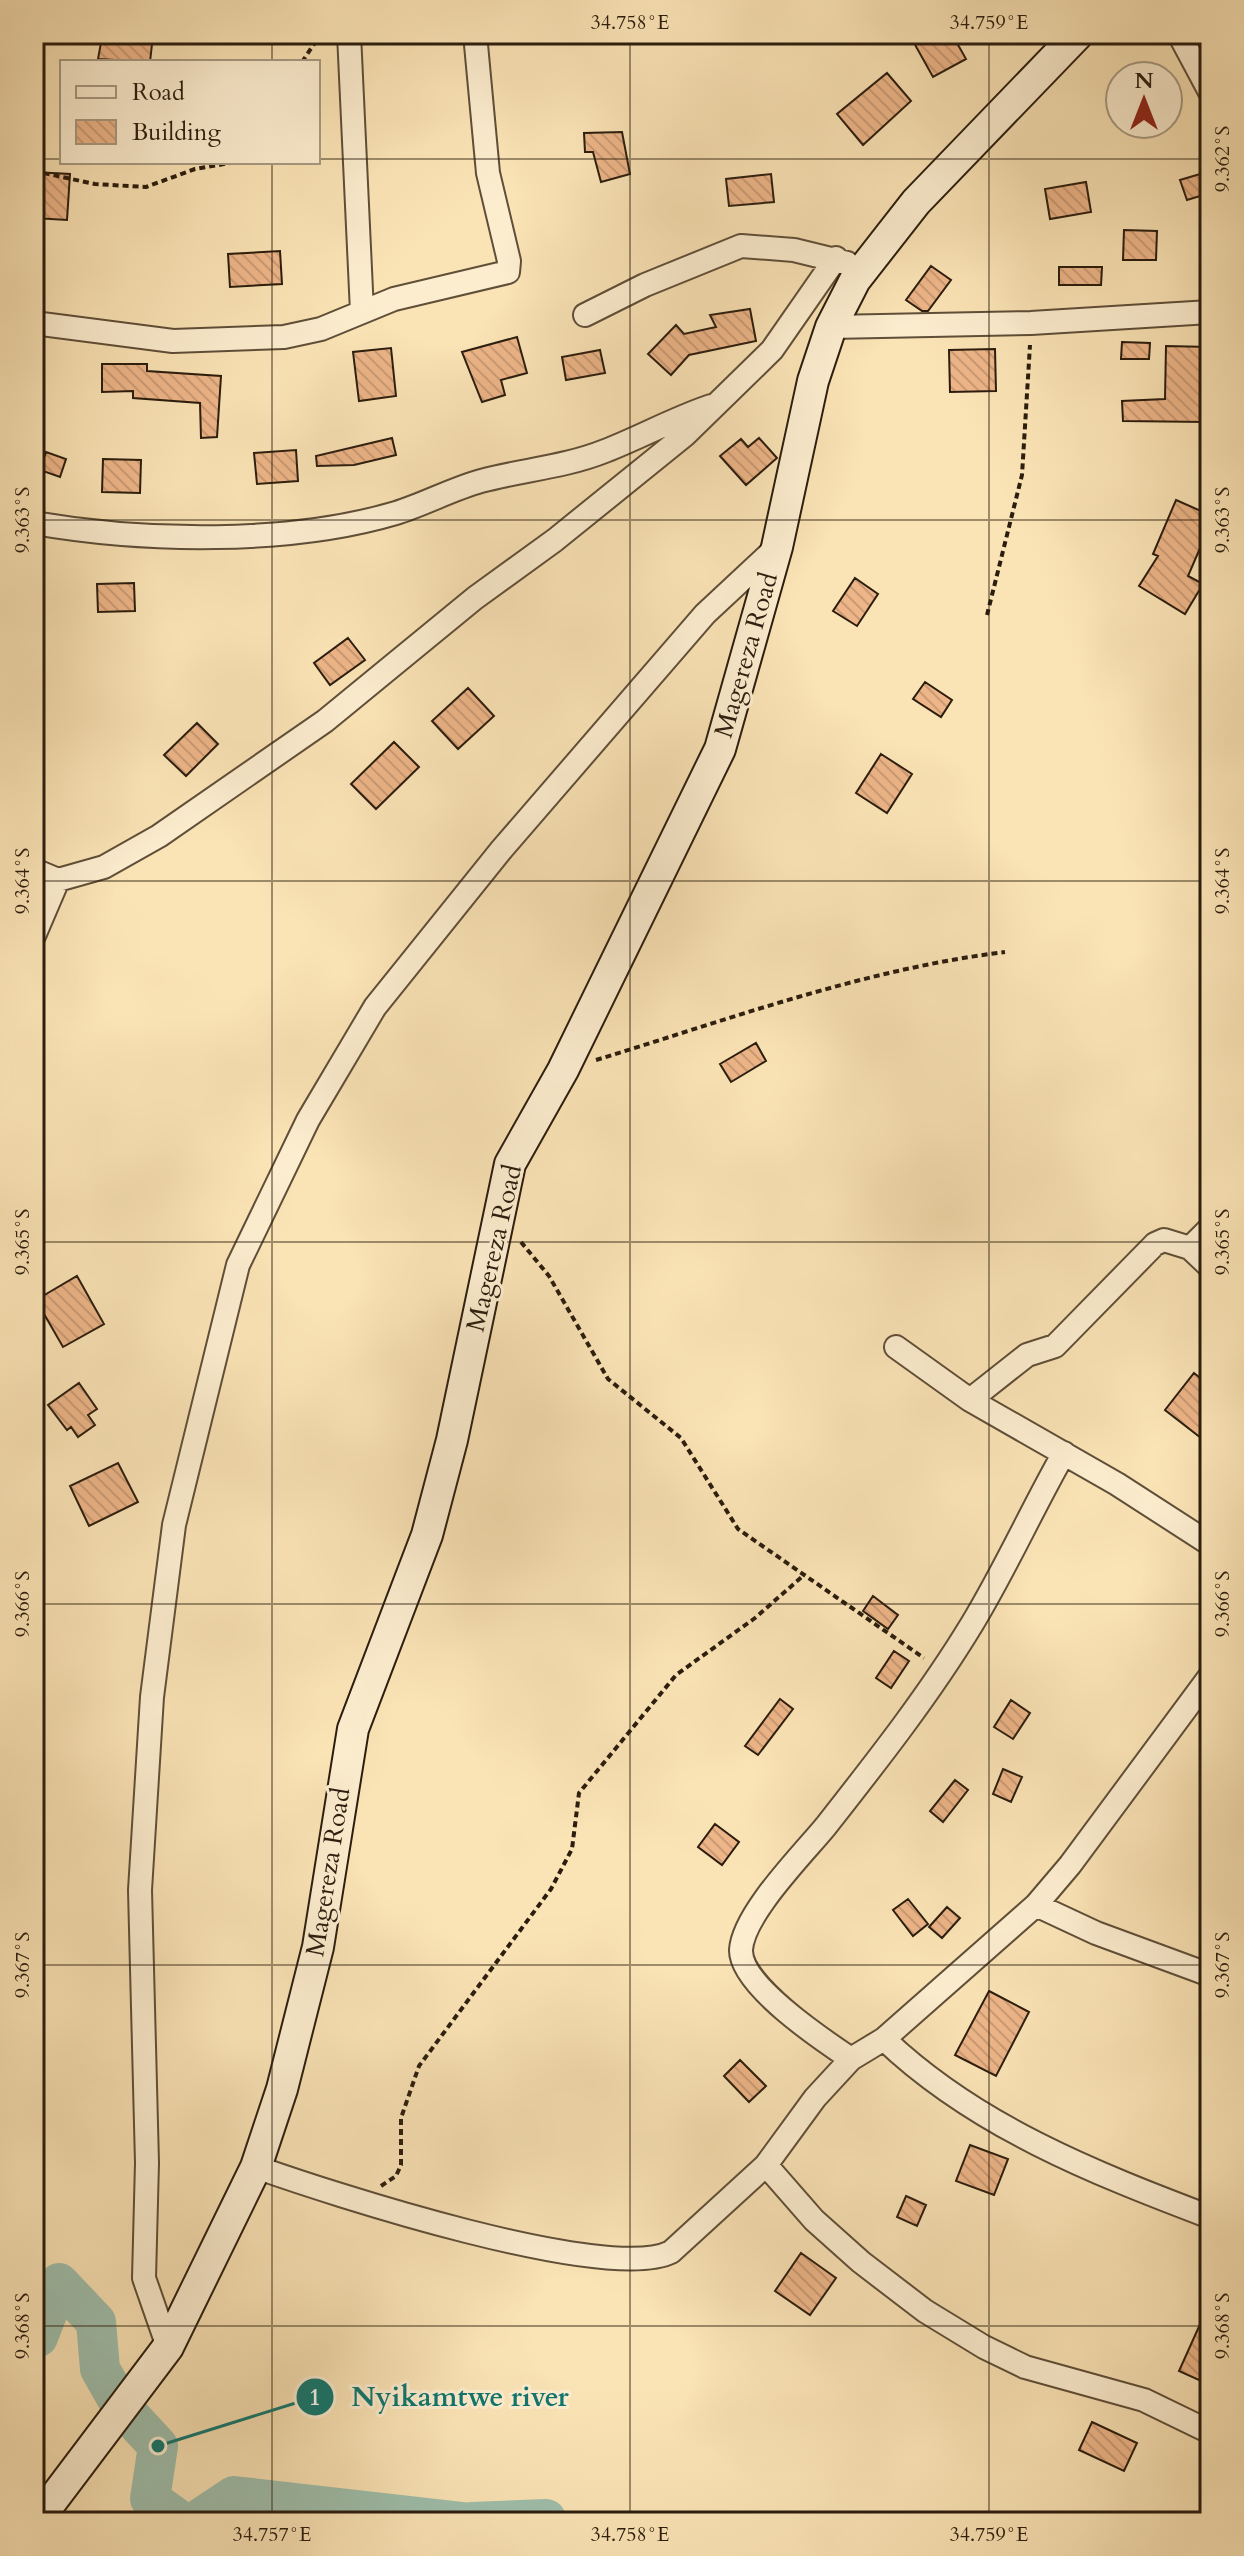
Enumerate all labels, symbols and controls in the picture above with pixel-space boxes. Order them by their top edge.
text: 34.758°E [591,9,669,36]
text: 34.759°E [950,9,1028,36]
legend [60,60,320,164]
north arrow [1104,60,1184,140]
text: N [1134,66,1154,96]
text: Road [132,76,185,109]
text: Building [132,116,222,149]
text: 9.362°S [1209,126,1236,192]
text: 9.363°S [9,487,36,553]
text: 9.363°S [1209,487,1236,553]
street label: Magereza Road [706,568,786,742]
text: 9.364°S [9,848,36,914]
text: 9.364°S [1209,848,1236,914]
street label: Magereza Road [458,1161,530,1335]
text: 9.365°S [9,1209,36,1275]
text: 9.365°S [1209,1209,1236,1275]
text: 9.366°S [9,1571,36,1637]
text: 9.366°S [1209,1571,1236,1637]
street label: Magereza Road [297,1785,359,1959]
text: 9.367°S [9,1932,36,1998]
text: 9.367°S [1209,1932,1236,1998]
text: 9.368°S [9,2293,36,2359]
text: 9.368°S [1209,2293,1236,2359]
callout: Nyikamtwe river [295,2371,585,2423]
text: Nyikamtwe river [351,2378,569,2416]
text: 1 [309,2381,321,2414]
text: 34.757°E [233,2521,311,2548]
text: 34.758°E [591,2521,669,2548]
text: 34.759°E [950,2521,1028,2548]

